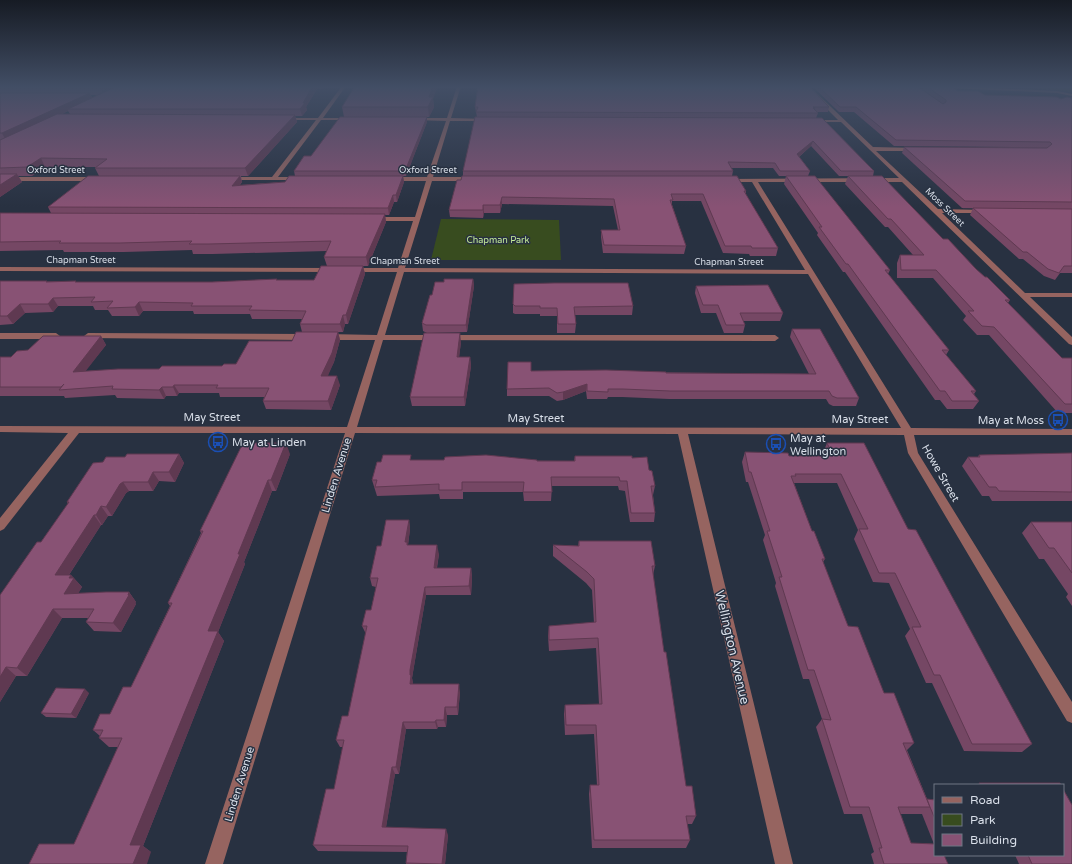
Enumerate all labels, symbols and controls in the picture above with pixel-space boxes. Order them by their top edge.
street label: Oxford Street [27,165,86,176]
street label: Oxford Street [399,165,458,176]
street label: Moss Street [923,186,967,229]
park label: Chapman Park [467,235,530,246]
street label: Chapman Street [46,255,116,266]
street label: Chapman Street [370,256,440,267]
street label: Chapman Street [694,257,764,268]
bus stop icon: May at Moss [1047,409,1069,431]
street label: May Street [184,411,240,424]
street label: May Street [508,412,564,425]
street label: May Street [832,413,888,426]
place label: May at Moss [978,414,1044,427]
bus stop icon: May at Linden [207,431,229,453]
place label: May at Wellington [790,432,846,458]
bus stop icon: May at Wellington [765,433,787,455]
place label: May at Linden [232,436,306,449]
street label: Linden Avenue [319,436,354,514]
street label: Howe Street [919,442,962,504]
street label: Wellington Avenue [711,589,753,706]
street label: Linden Avenue [222,745,257,823]
legend [934,784,1064,856]
text: Road [970,793,1000,807]
text: Park [970,813,996,827]
text: Building [970,833,1017,847]

